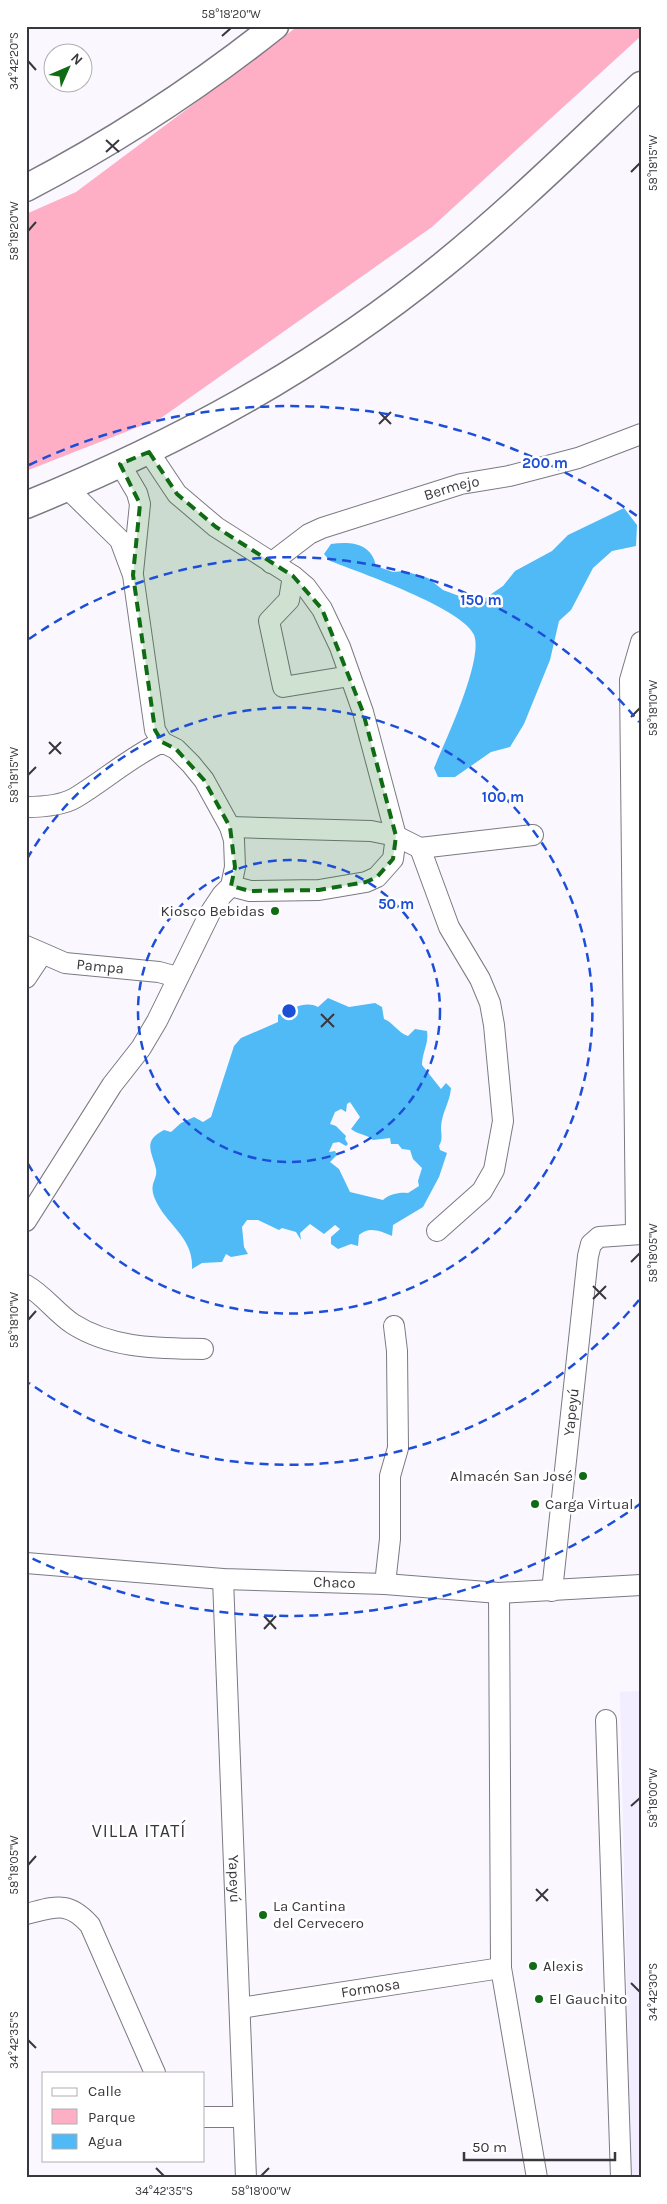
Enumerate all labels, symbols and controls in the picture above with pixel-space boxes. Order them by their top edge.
text: 58°18'20"W [201,7,261,21]
text: 34°42'20"S [7,32,21,90]
north arrow [42,42,92,92]
text: N [67,50,86,69]
text: 58°18'15"W [646,135,660,191]
text: 58°18'20"W [7,201,21,261]
text: 200 m [522,454,568,472]
street label: Bermejo [422,472,481,504]
text: 150 m [460,591,502,609]
text: 58°18'10"W [646,679,660,736]
text: 58°18'15"W [7,747,21,803]
text: 100 m [482,788,524,806]
text: 50 m [378,895,414,913]
place label: Kiosco Bebidas [160,902,265,920]
marker: Kiosco Bebidas [269,905,281,917]
street label: Pampa [76,955,125,978]
centre of rings [280,1002,298,1020]
text: 58°18'05"W [646,1223,660,1283]
text: 58°18'10"W [7,1291,21,1348]
street label: Yapeyú [560,1387,583,1437]
place label: Almacén San José [450,1467,573,1485]
marker: Almacén San José [577,1470,589,1482]
place label: Carga Virtual [545,1495,633,1513]
marker: Carga Virtual [529,1498,541,1510]
street label: Chaco [313,1573,356,1592]
text: 58°18'00"W [646,1768,660,1828]
district label: VILLA ITATÍ [92,1819,186,1842]
text: 58°18'05"W [7,1835,21,1895]
street label: Yapeyú [225,1854,244,1903]
place label: La Cantina del Cervecero [273,1897,364,1932]
marker: La Cantina del Cervecero [257,1909,269,1921]
place label: Alexis [543,1957,584,1975]
marker: Alexis [527,1960,539,1972]
text: 34°42'30"S [646,1963,660,2021]
street label: Formosa [340,1975,401,2001]
place label: El Gauchito [549,1990,627,2008]
marker: El Gauchito [533,1993,545,2005]
text: 34°42'35"S [7,2011,21,2069]
legend [42,2072,205,2162]
text: Calle [88,2082,122,2100]
text: Parque [88,2108,136,2126]
scale bar [464,2129,616,2161]
text: Agua [88,2132,122,2150]
text: 50 m [472,2138,507,2156]
text: 34°42'35"S [135,2184,193,2198]
text: 58°18'00"W [231,2184,291,2198]

